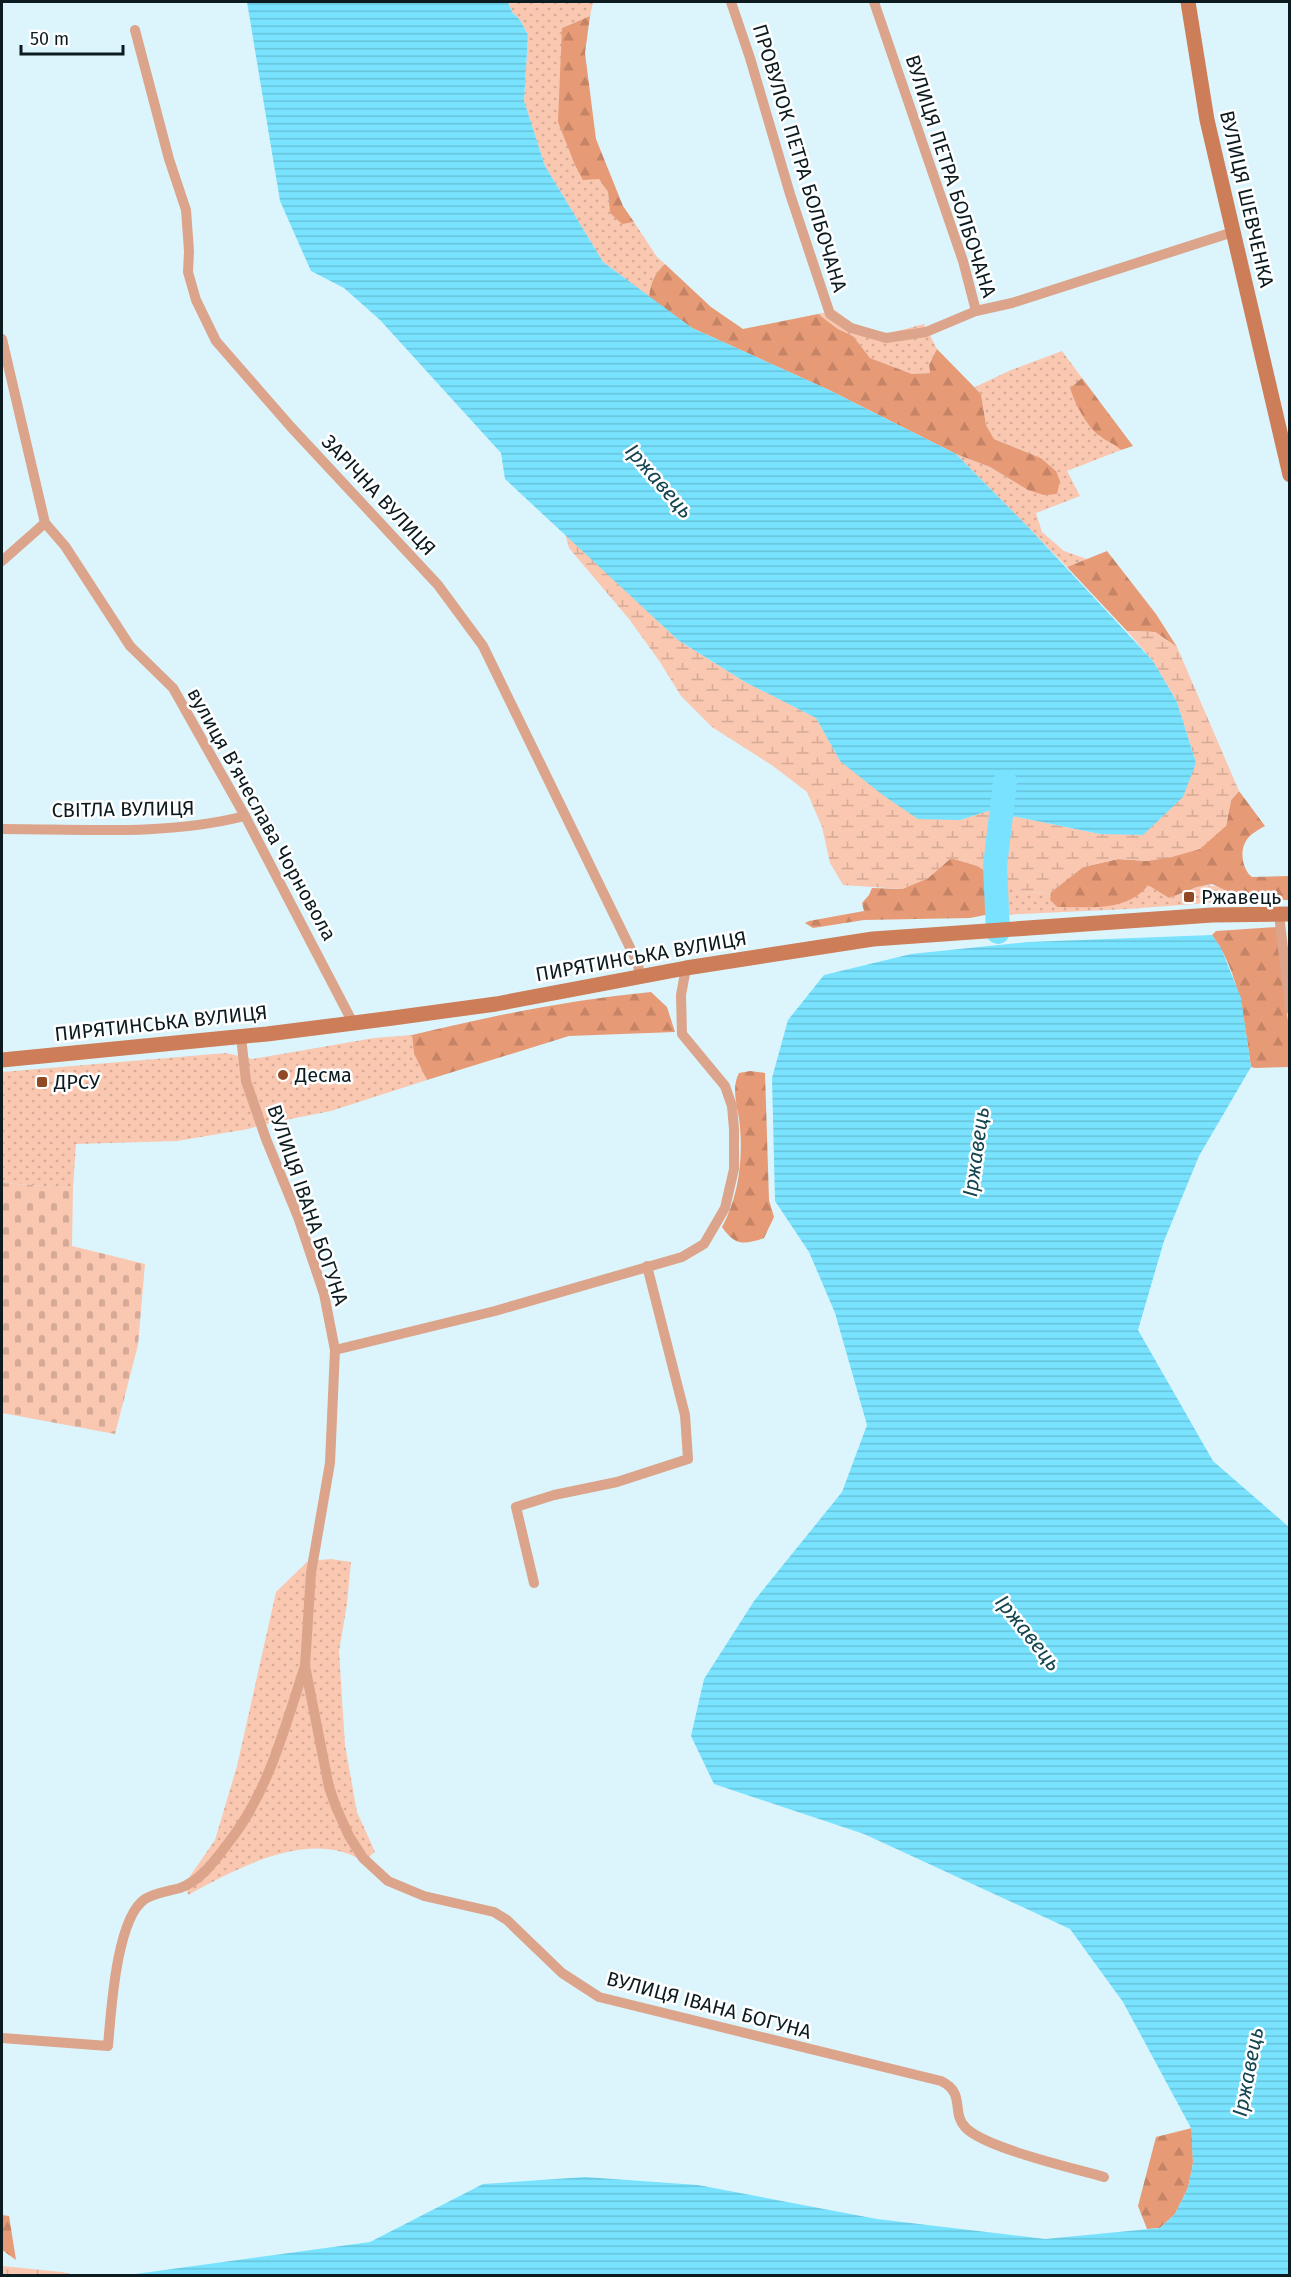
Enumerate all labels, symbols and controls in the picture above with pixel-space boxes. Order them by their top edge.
scale bar [21,18,123,56]
street label: ПРОВУЛОК ПЕТРА БОЛБОЧАНА [748,21,852,296]
text: 50 m [30,28,69,50]
street label: ВУЛИЦЯ ПЕТРА БОЛБОЧАНА [900,52,1002,301]
street label: ВУЛИЦЯ ШЕВЧЕНКА [1215,108,1279,290]
street label: ЗАРІЧНА ВУЛИЦЯ [317,430,441,560]
water label: Іржавець [619,438,699,524]
street label: вулиця Вʼячеслава Чорновола [182,683,342,945]
street label: СВІТЛА ВУЛИЦЯ [51,796,195,822]
place label: Ржавець [1201,885,1281,909]
marker: Ржавець [1182,890,1196,904]
street label: ПИРЯТИНСЬКА ВУЛИЦЯ [534,926,748,986]
street label: ПИРЯТИНСЬКА ВУЛИЦЯ [53,1000,269,1046]
place label: Десма [294,1063,352,1087]
marker: Десма [276,1068,290,1082]
place label: ДРСУ [53,1070,100,1094]
marker: ДРСУ [35,1075,49,1089]
street label: ВУЛИЦЯ ІВАНА БОГУНА [262,1101,354,1309]
water label: Іржавець [957,1105,995,1199]
water label: Іржавець [989,1590,1067,1676]
street label: ВУЛИЦЯ ІВАНА БОГУНА [604,1966,814,2044]
water label: Іржавець [1227,2025,1269,2119]

